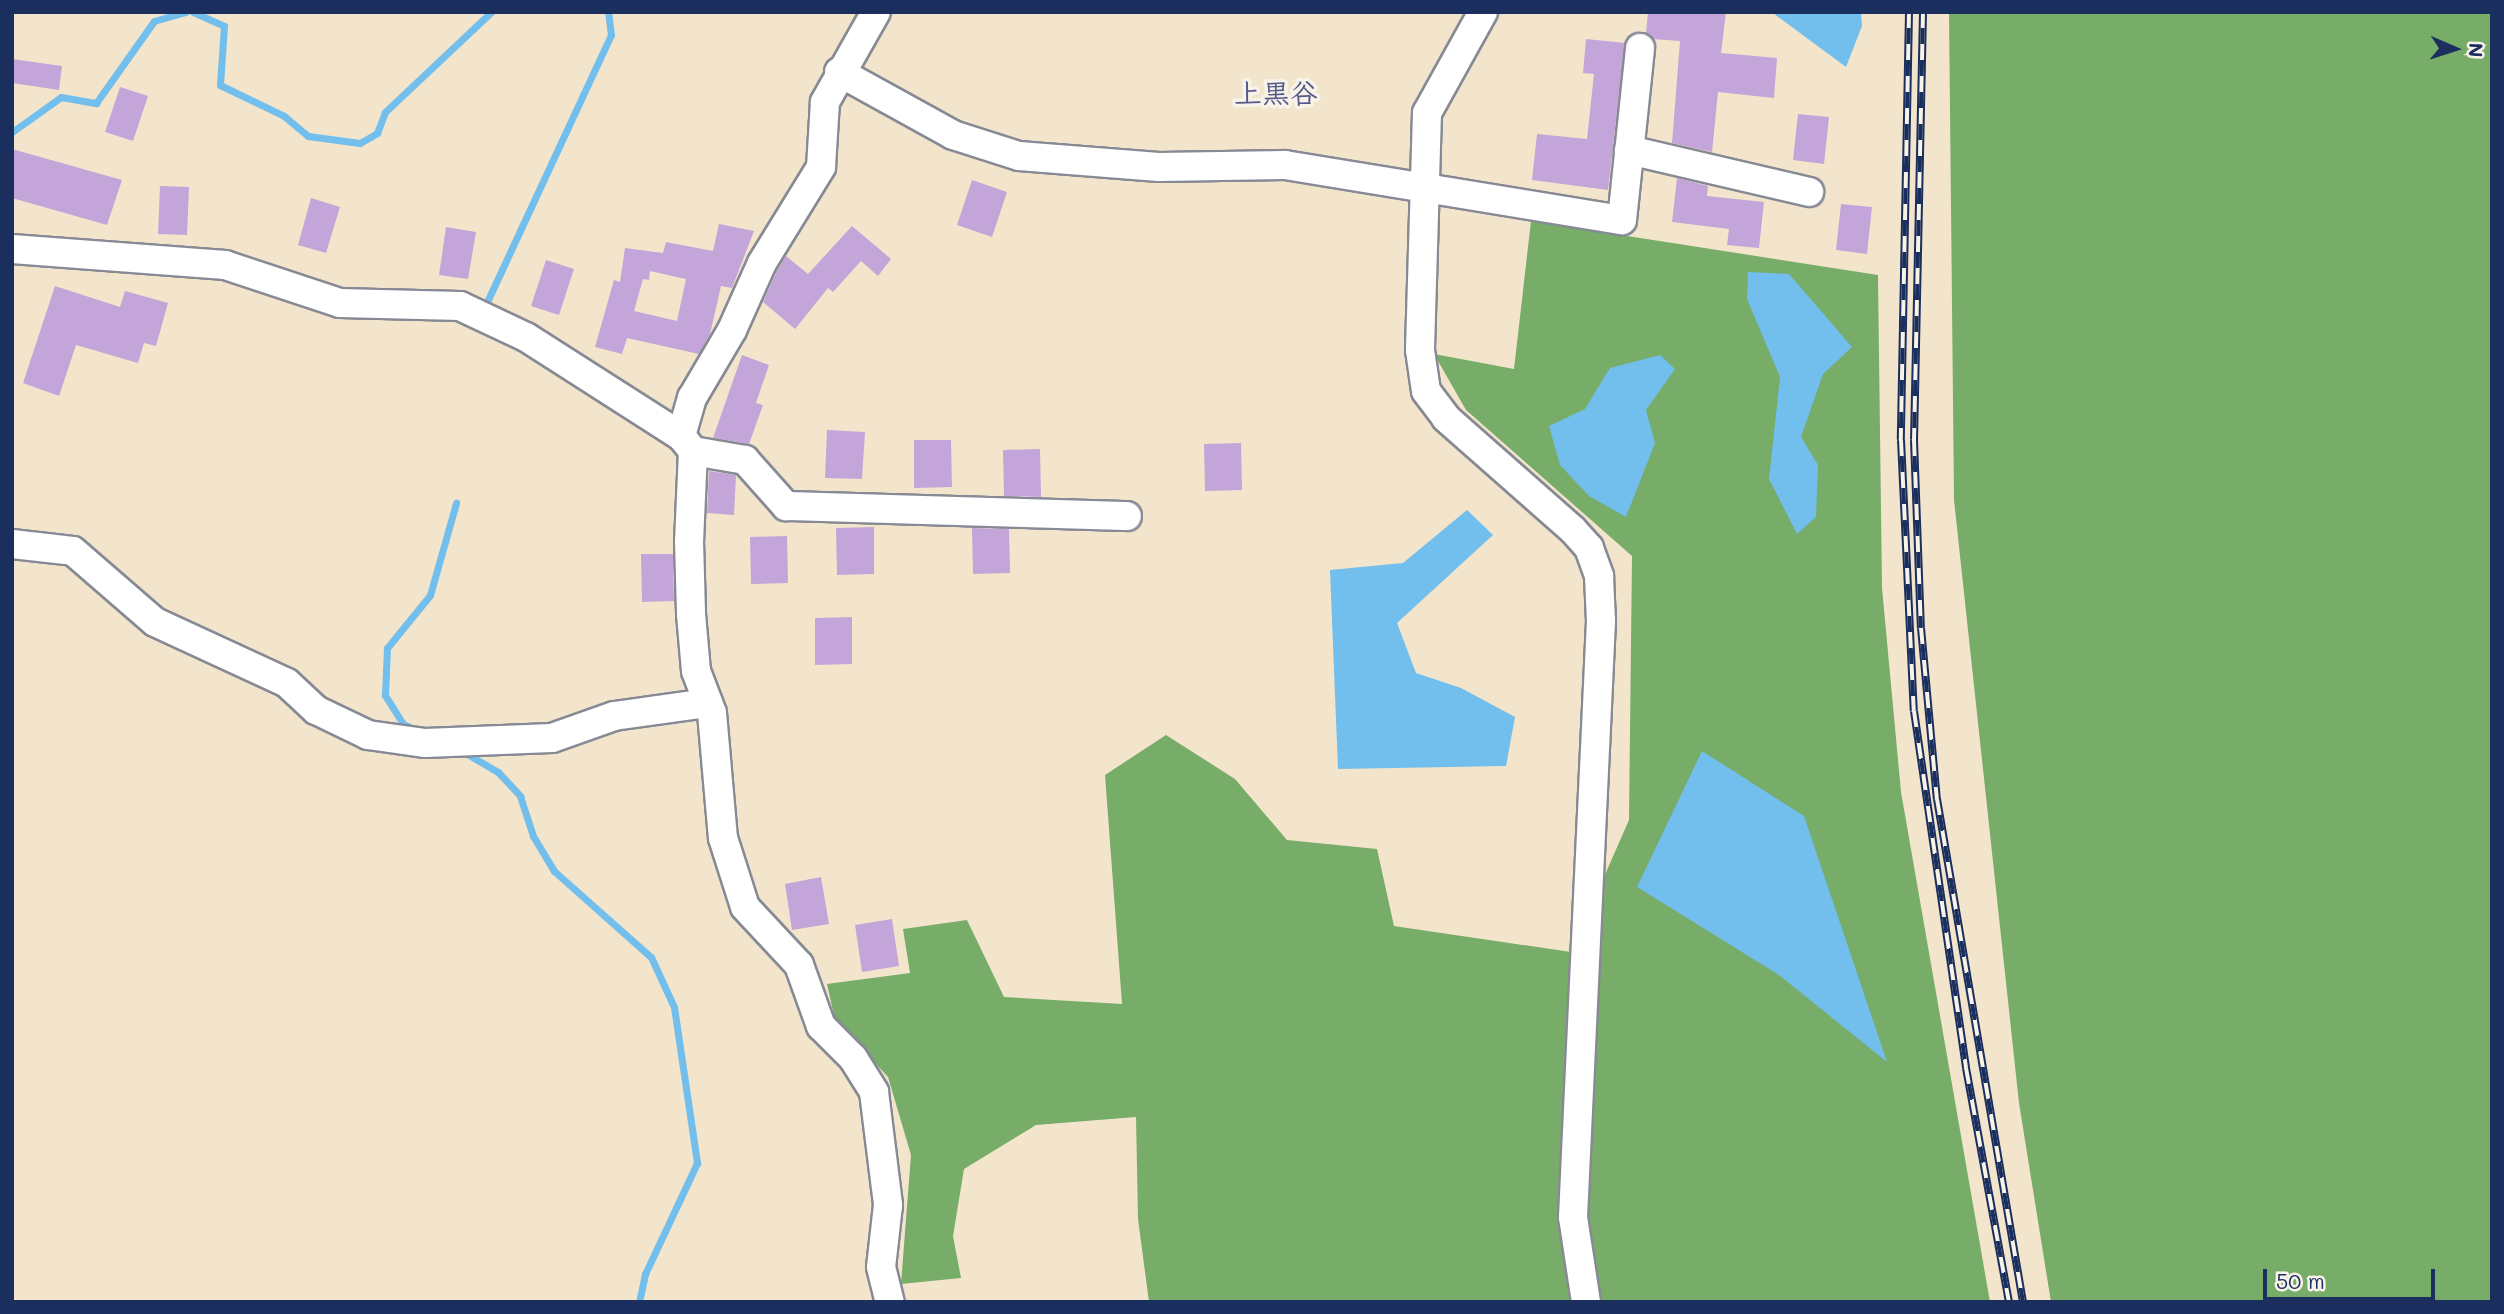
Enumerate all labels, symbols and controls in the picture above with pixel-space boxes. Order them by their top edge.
north arrow [2420,14,2490,84]
text: N [2464,42,2489,58]
district label: 上黒谷 [1234,75,1318,109]
scale bar [2266,1254,2438,1298]
text: 50 m [2276,1267,2325,1294]

